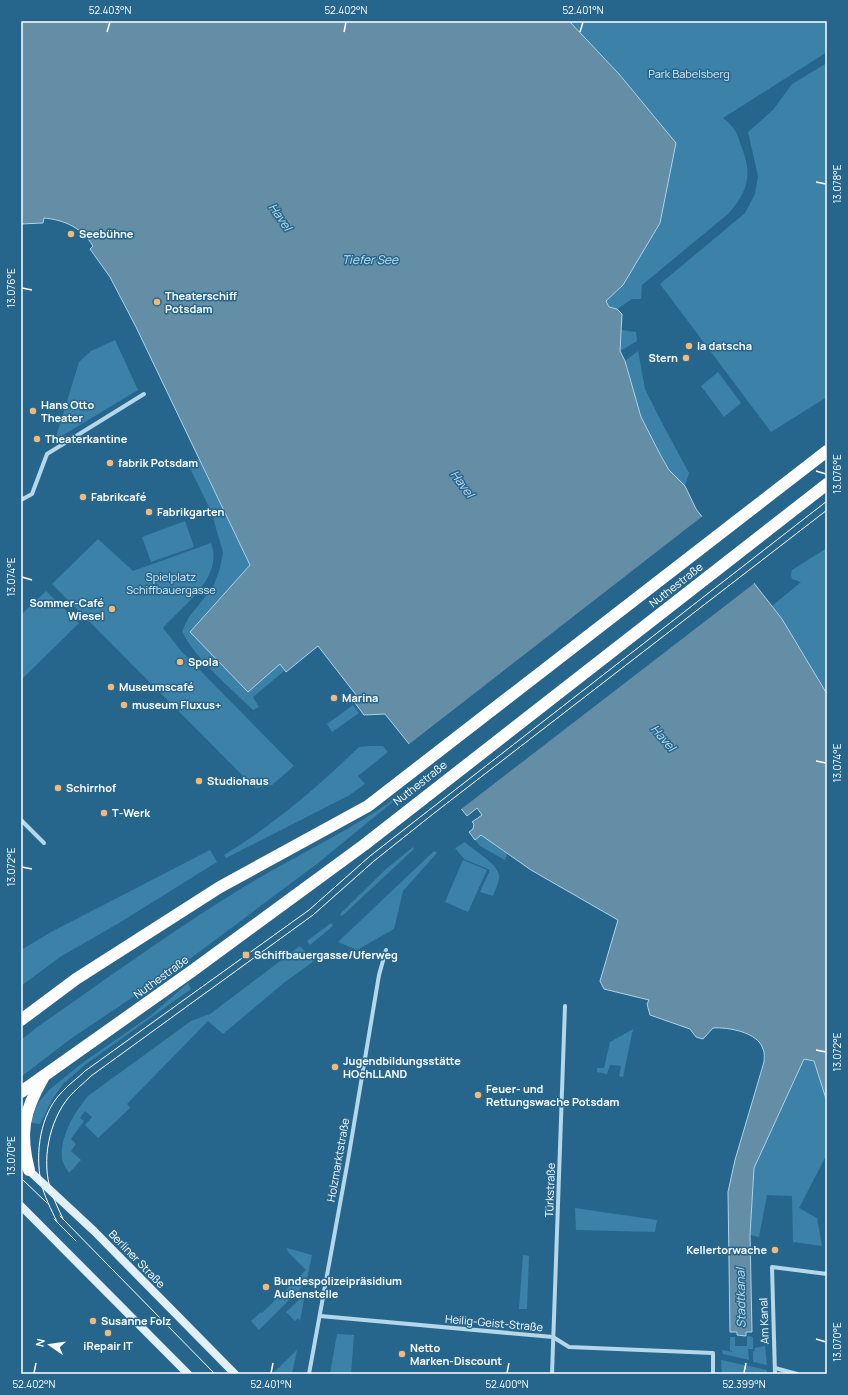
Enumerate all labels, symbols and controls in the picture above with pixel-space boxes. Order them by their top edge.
text: 52.403°N [89,3,131,17]
text: 52.402°N [325,3,368,17]
text: 52.401°N [563,3,604,17]
park label: Park Babelsberg [648,66,730,81]
text: 13.078°E [830,164,844,204]
water label: Havel [265,199,297,236]
place label: Seebühne [79,226,134,241]
marker: Seebühne [66,229,76,239]
water label: Tiefer See [342,251,399,268]
text: 13.076°E [4,268,18,308]
place label: Theaterschiff Potsdam [165,288,237,316]
marker: Theaterschiff Potsdam [152,297,162,307]
place label: la datscha [697,338,752,353]
marker: la datscha [684,341,694,351]
place label: Stern [648,350,678,365]
marker: Stern [681,353,691,363]
place label: Hans Otto Theater [41,397,94,425]
marker: Hans Otto Theater [28,406,38,416]
place label: Theaterkantine [45,431,128,446]
marker: Theaterkantine [32,434,42,444]
text: 13.076°E [830,454,844,494]
place label: fabrik Potsdam [118,455,198,470]
marker: fabrik Potsdam [105,458,115,468]
water label: Havel [446,466,480,503]
place label: Fabrikcafé [91,489,147,504]
marker: Fabrikcafé [78,492,88,502]
place label: Fabrikgarten [157,504,224,519]
marker: Fabrikgarten [144,507,154,517]
text: 13.074°E [4,557,18,596]
street label: Nuthestraße [646,558,706,610]
park label: Spielplatz Schiffbauergasse [126,569,216,597]
place label: Sommer-Café Wiesel [29,595,104,623]
marker: Sommer-Café Wiesel [107,604,117,614]
place label: Spola [188,654,218,669]
marker: Spola [175,657,185,667]
place label: Museumscafé [119,679,194,694]
marker: Museumscafé [106,682,116,692]
place label: Marina [342,690,378,705]
marker: Marina [329,693,339,703]
place label: museum Fluxus+ [132,697,221,712]
marker: museum Fluxus+ [119,700,129,710]
water label: Havel [647,721,681,756]
text: 13.074°E [830,743,844,782]
street label: Nuthestraße [390,756,450,808]
place label: Studiohaus [207,773,269,788]
marker: Studiohaus [194,776,204,786]
place label: Schirrhof [66,780,117,795]
marker: Schirrhof [53,783,63,793]
place label: T-Werk [112,805,151,820]
marker: T-Werk [99,808,109,818]
text: 13.072°E [4,847,18,887]
place label: Schiffbauergasse/Uferweg [254,947,398,962]
marker: Schiffbauergasse/Uferweg [241,950,251,960]
street label: Nuthestraße [130,951,192,1002]
text: 13.072°E [830,1032,844,1072]
place label: Jugendbildungsstätte HOchLLAND [343,1053,461,1081]
marker: Jugendbildungsstätte HOchLLAND [330,1062,340,1072]
place label: Feuer- und Rettungswache Potsdam [486,1081,619,1109]
marker: Feuer- und Rettungswache Potsdam [473,1090,483,1100]
street label: Holzmarktstraße [323,1116,352,1203]
text: 13.070°E [4,1136,18,1176]
street label: Türkstraße [541,1162,558,1218]
street label: Berliner Straße [106,1226,169,1291]
place label: Kellertorwache [686,1242,767,1257]
marker: Kellertorwache [770,1245,780,1255]
water label: Stadtkanal [731,1266,750,1328]
place label: Bundespolizeipräsidium Außenstelle [274,1273,402,1301]
marker: Bundespolizeipräsidium Außenstelle [261,1282,271,1292]
street label: Am Kanal [755,1298,772,1344]
street label: Heilig-Geist-Straße [444,1311,544,1334]
place label: Susanne Folz [101,1313,171,1328]
marker: Susanne Folz [88,1316,98,1326]
text: 13.070°E [830,1322,844,1362]
north arrow [30,1325,70,1365]
marker: iRepair IT [103,1328,113,1338]
text: N [32,1337,48,1348]
place label: iRepair IT [83,1338,133,1353]
place label: Netto Marken-Discount [410,1340,502,1368]
marker: Netto Marken-Discount [397,1349,407,1359]
text: 52.402°N [13,1377,56,1391]
text: 52.401°N [251,1377,292,1391]
text: 52.400°N [485,1377,529,1391]
text: 52.399°N [722,1377,766,1391]

